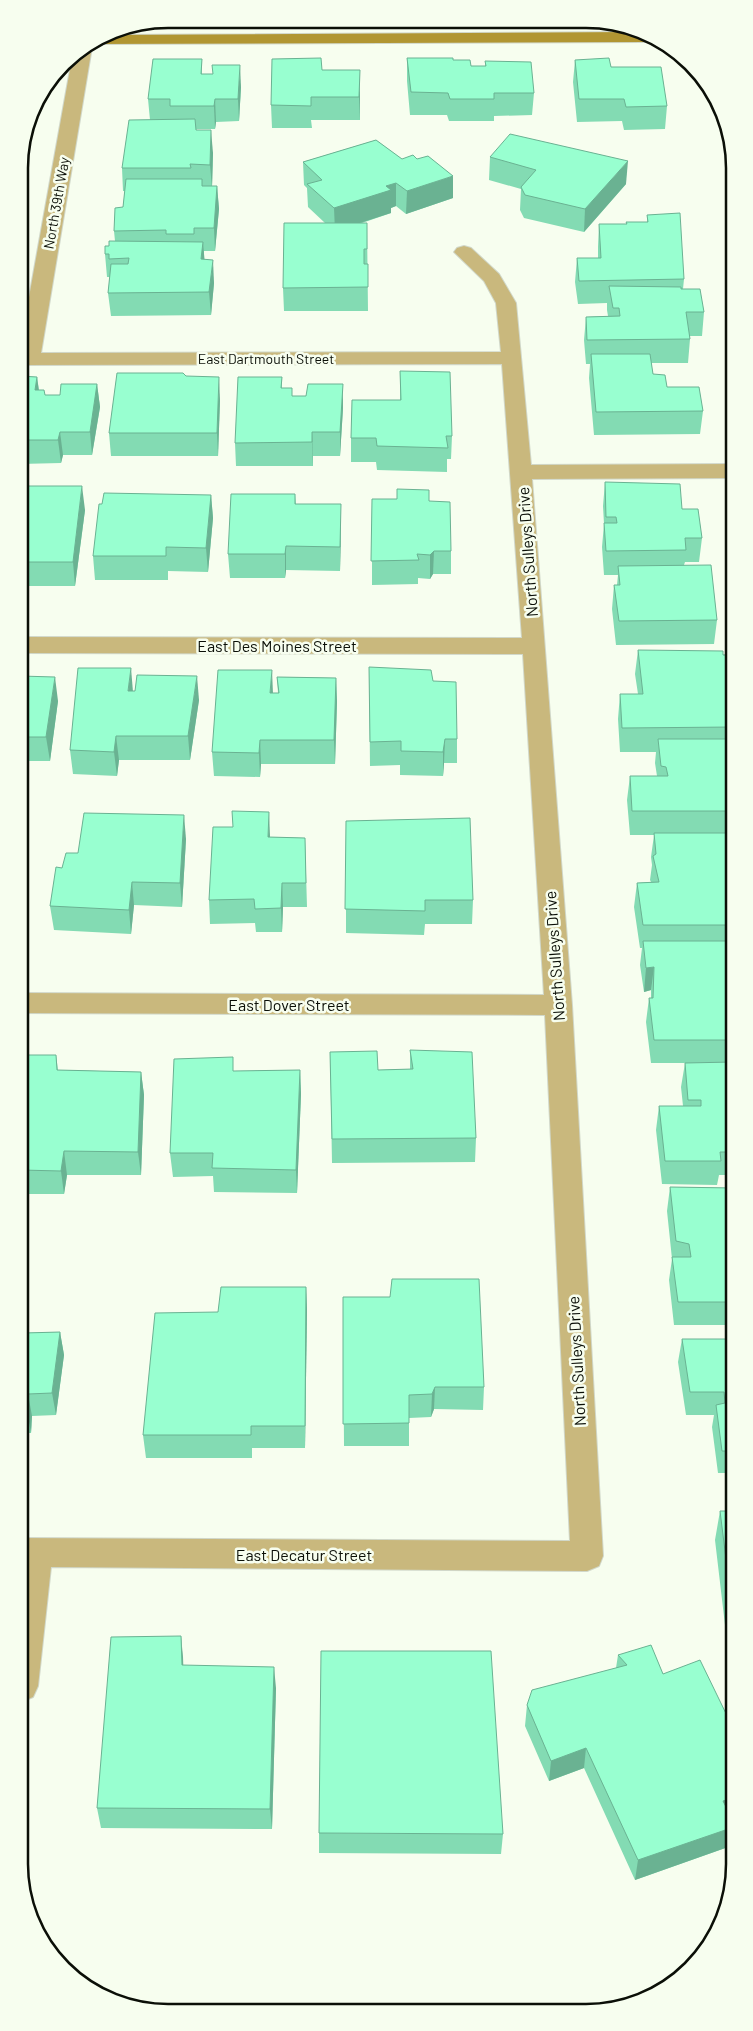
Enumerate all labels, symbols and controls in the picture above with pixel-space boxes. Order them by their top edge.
street label: North 39th Way [40,155,73,250]
street label: East Dartmouth Street [198,350,334,367]
street label: North Sulleys Drive [513,486,541,618]
street label: East Des Moines Street [197,636,357,655]
street label: North Sulleys Drive [540,890,568,1022]
street label: East Dover Street [228,995,350,1014]
street label: North Sulleys Drive [563,1295,589,1427]
street label: East Decatur Street [236,1545,372,1564]

